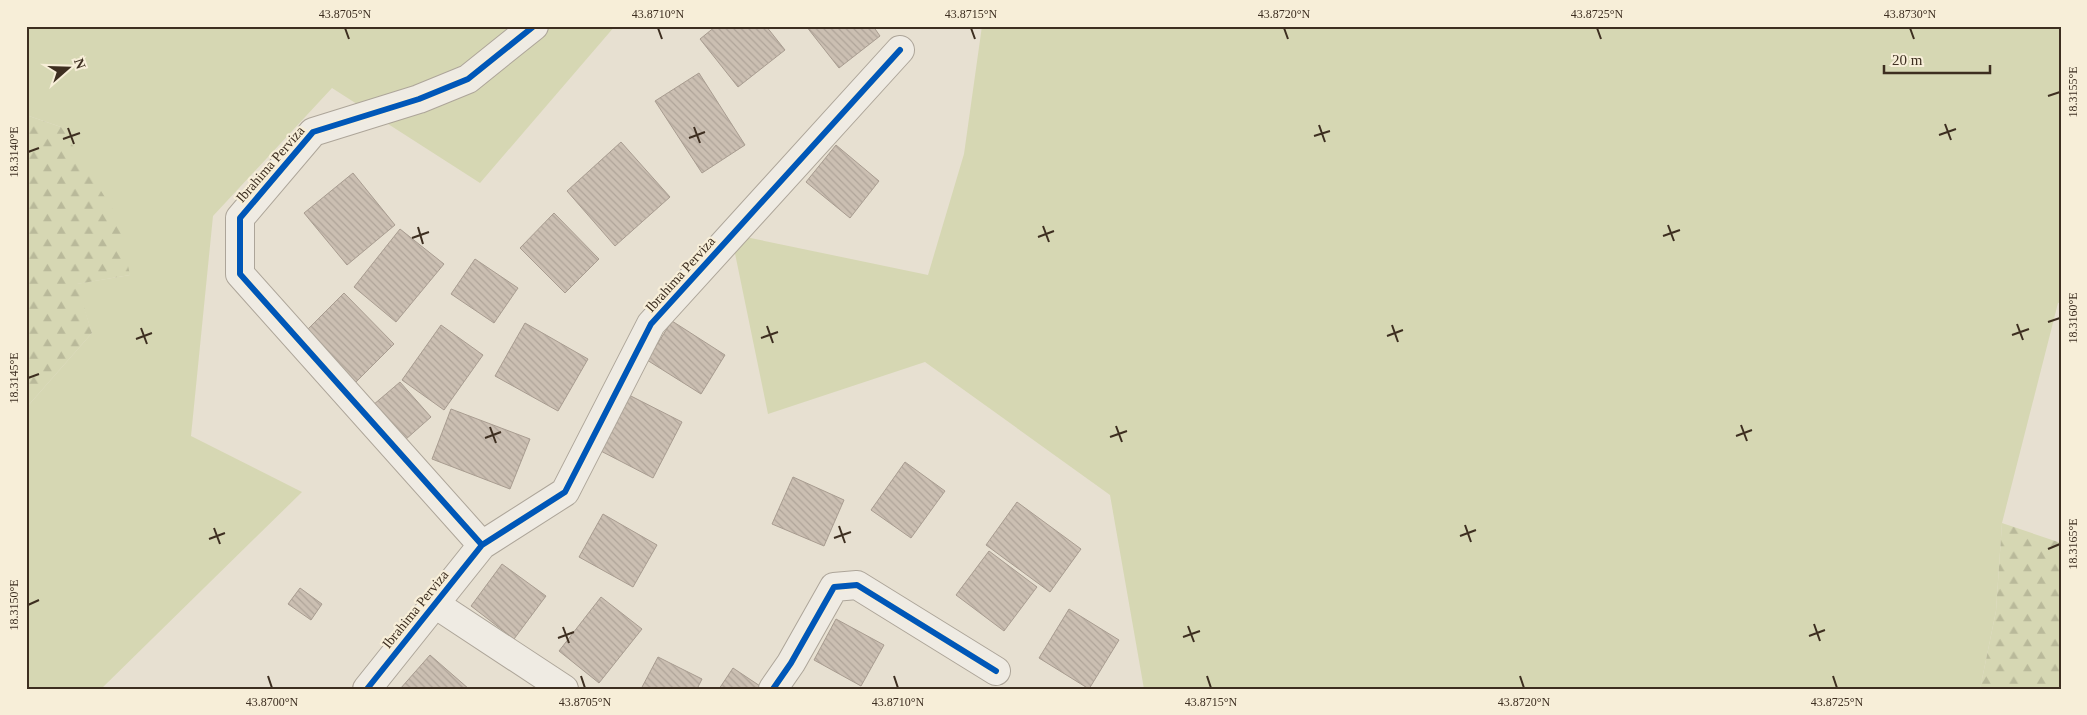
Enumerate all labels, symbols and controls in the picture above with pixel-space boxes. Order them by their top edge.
text: 43.8705°N [319,7,372,21]
text: 43.8710°N [632,7,685,21]
text: 43.8715°N [945,7,998,21]
text: 43.8720°N [1258,7,1311,21]
text: 43.8725°N [1571,7,1624,21]
text: 43.8730°N [1884,7,1937,21]
north arrow [42,42,92,92]
scale bar [1884,42,1991,74]
text: 20 m [1892,52,1923,68]
text: N [71,56,89,71]
text: 18.3155°E [2066,66,2080,118]
street label: Ibrahima Perviza [233,123,308,205]
text: 18.3140°E [7,126,21,178]
street label: Ibrahima Perviza [643,233,719,315]
text: 18.3160°E [2066,292,2080,344]
text: 18.3145°E [7,352,21,404]
text: 18.3165°E [2066,518,2080,570]
street label: Ibrahima Perviza [379,567,452,651]
text: 18.3150°E [7,579,21,631]
text: 43.8700°N [246,695,299,709]
text: 43.8705°N [559,695,612,709]
text: 43.8710°N [872,695,925,709]
text: 43.8715°N [1185,695,1238,709]
text: 43.8720°N [1498,695,1551,709]
text: 43.8725°N [1811,695,1864,709]

